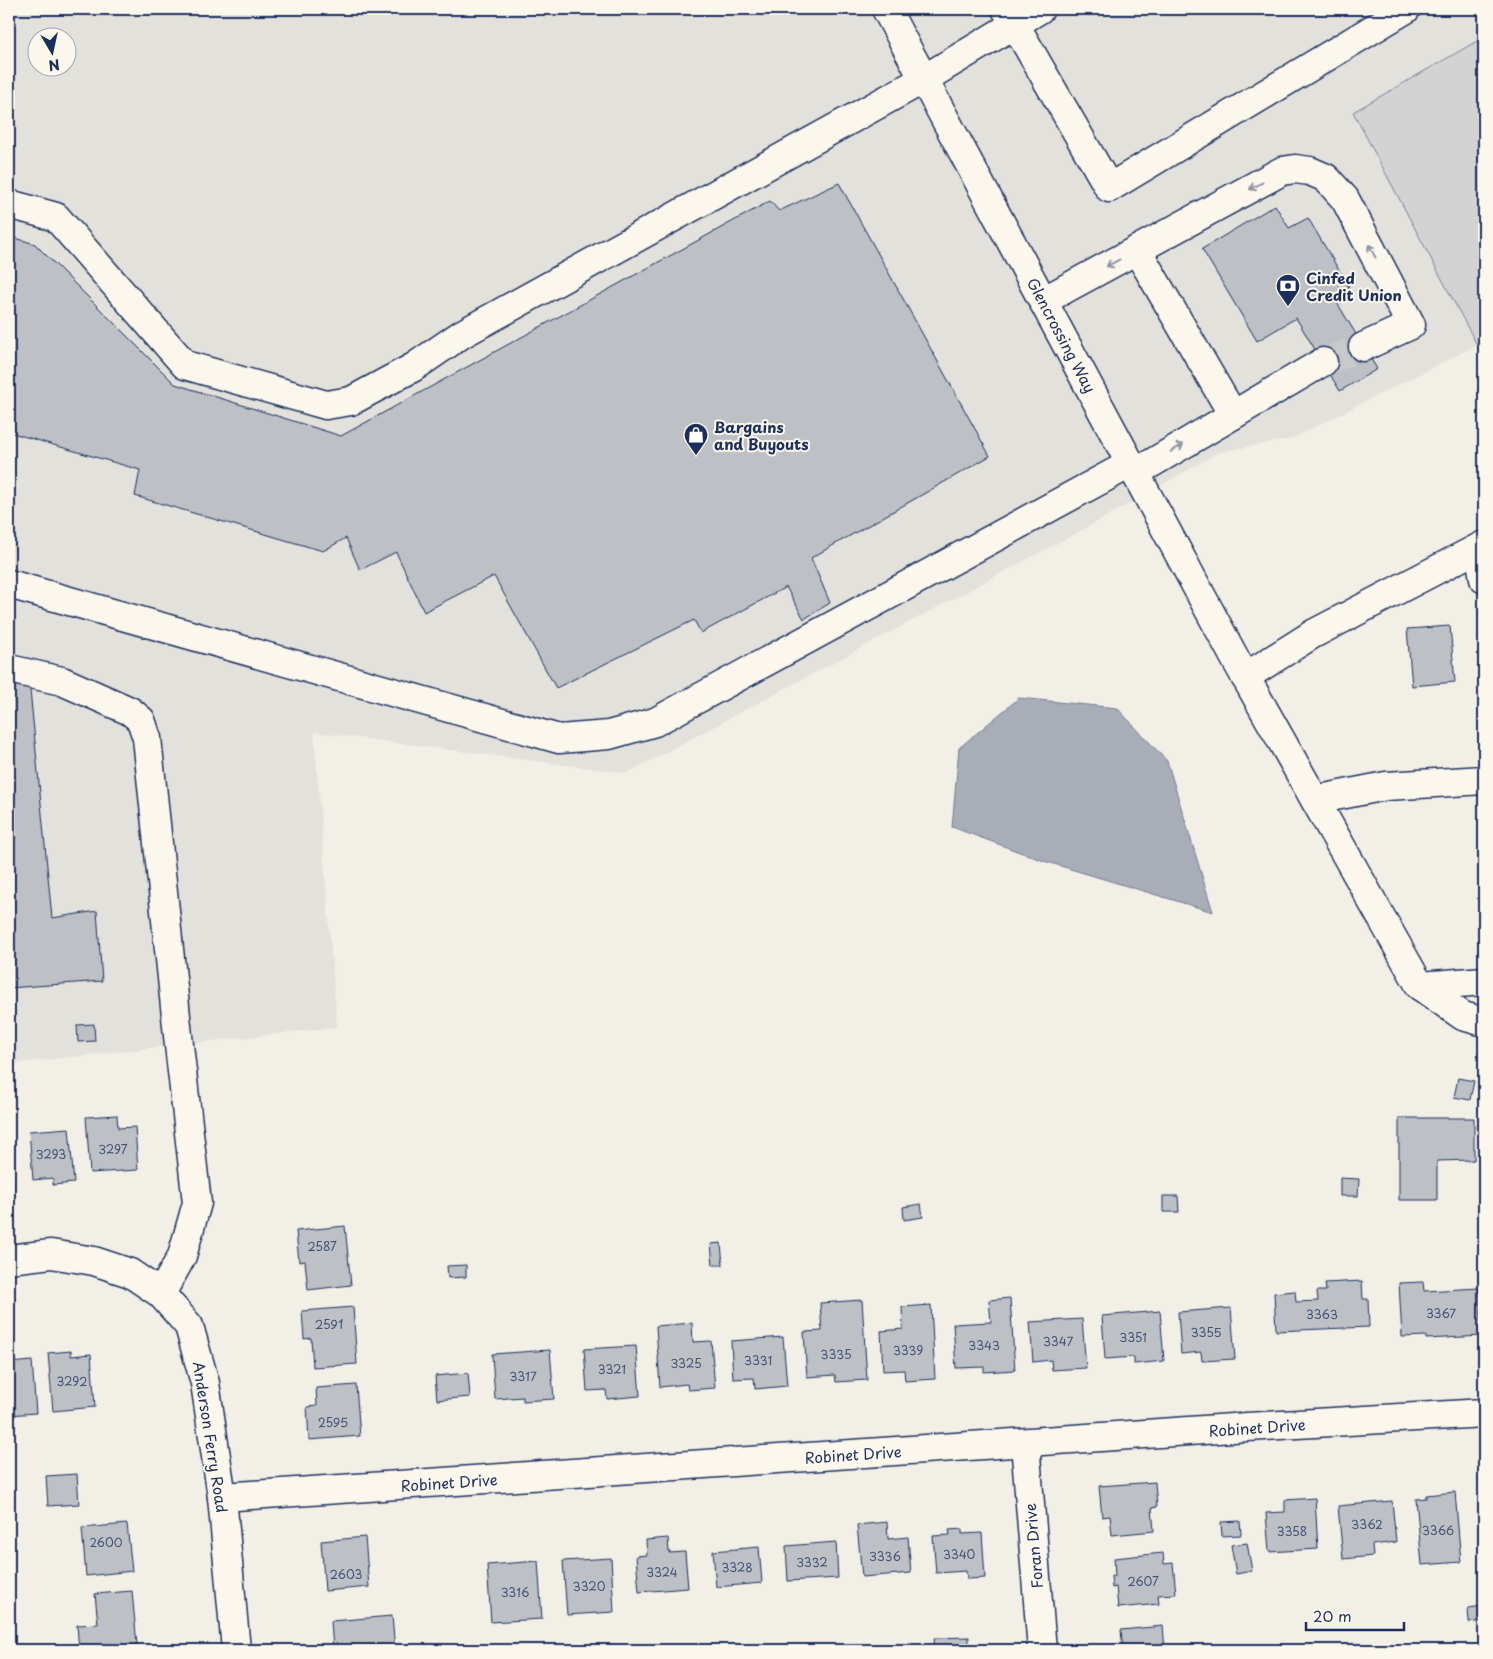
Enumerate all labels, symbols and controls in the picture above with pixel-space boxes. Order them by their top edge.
north arrow [28,28,78,78]
text: N [47,54,61,77]
one-way arrow [1249,182,1264,191]
one-way arrow [1367,244,1376,259]
one-way arrow [1106,259,1121,268]
place label: Cinfed Credit Union [1306,266,1402,306]
street label: Glencrossing Way [1022,273,1102,397]
bank icon: Cinfed Credit Union [1275,273,1301,307]
place label: Bargains and Buyouts [714,415,809,455]
shop icon: Bargains and Buyouts [683,422,709,456]
one-way arrow [1170,443,1184,453]
house number: 3297 [98,1140,128,1158]
house number: 3293 [36,1145,66,1163]
house number: 2587 [307,1237,337,1255]
house number: 3367 [1426,1304,1456,1322]
house number: 3363 [1306,1305,1338,1323]
house number: 2591 [315,1315,343,1333]
house number: 3355 [1190,1323,1222,1341]
house number: 3351 [1119,1328,1147,1346]
house number: 3347 [1043,1332,1073,1350]
house number: 3343 [968,1336,1000,1354]
house number: 3339 [893,1341,923,1359]
house number: 3335 [820,1345,852,1363]
house number: 3331 [744,1351,772,1369]
house number: 3325 [670,1354,702,1372]
street label: Anderson Ferry Road [188,1360,234,1514]
house number: 3321 [598,1360,626,1378]
house number: 3317 [509,1367,537,1385]
house number: 3292 [57,1372,87,1390]
street label: Robinet Drive [1208,1412,1306,1442]
house number: 2595 [318,1413,348,1431]
street label: Robinet Drive [804,1439,902,1469]
street label: Robinet Drive [400,1467,498,1497]
street label: Foran Drive [1018,1502,1048,1590]
house number: 3362 [1351,1515,1383,1533]
house number: 3366 [1422,1521,1454,1539]
house number: 3358 [1277,1522,1307,1540]
house number: 2600 [89,1533,123,1551]
house number: 3340 [943,1545,976,1563]
house number: 3336 [869,1547,901,1565]
house number: 3332 [796,1553,828,1571]
house number: 3328 [721,1558,753,1576]
house number: 3324 [646,1563,678,1581]
house number: 2603 [330,1565,363,1583]
house number: 2607 [1127,1572,1159,1590]
house number: 3320 [573,1577,606,1595]
house number: 3316 [501,1583,529,1601]
scale bar [1306,1599,1403,1631]
text: 20 m [1313,1604,1352,1627]

